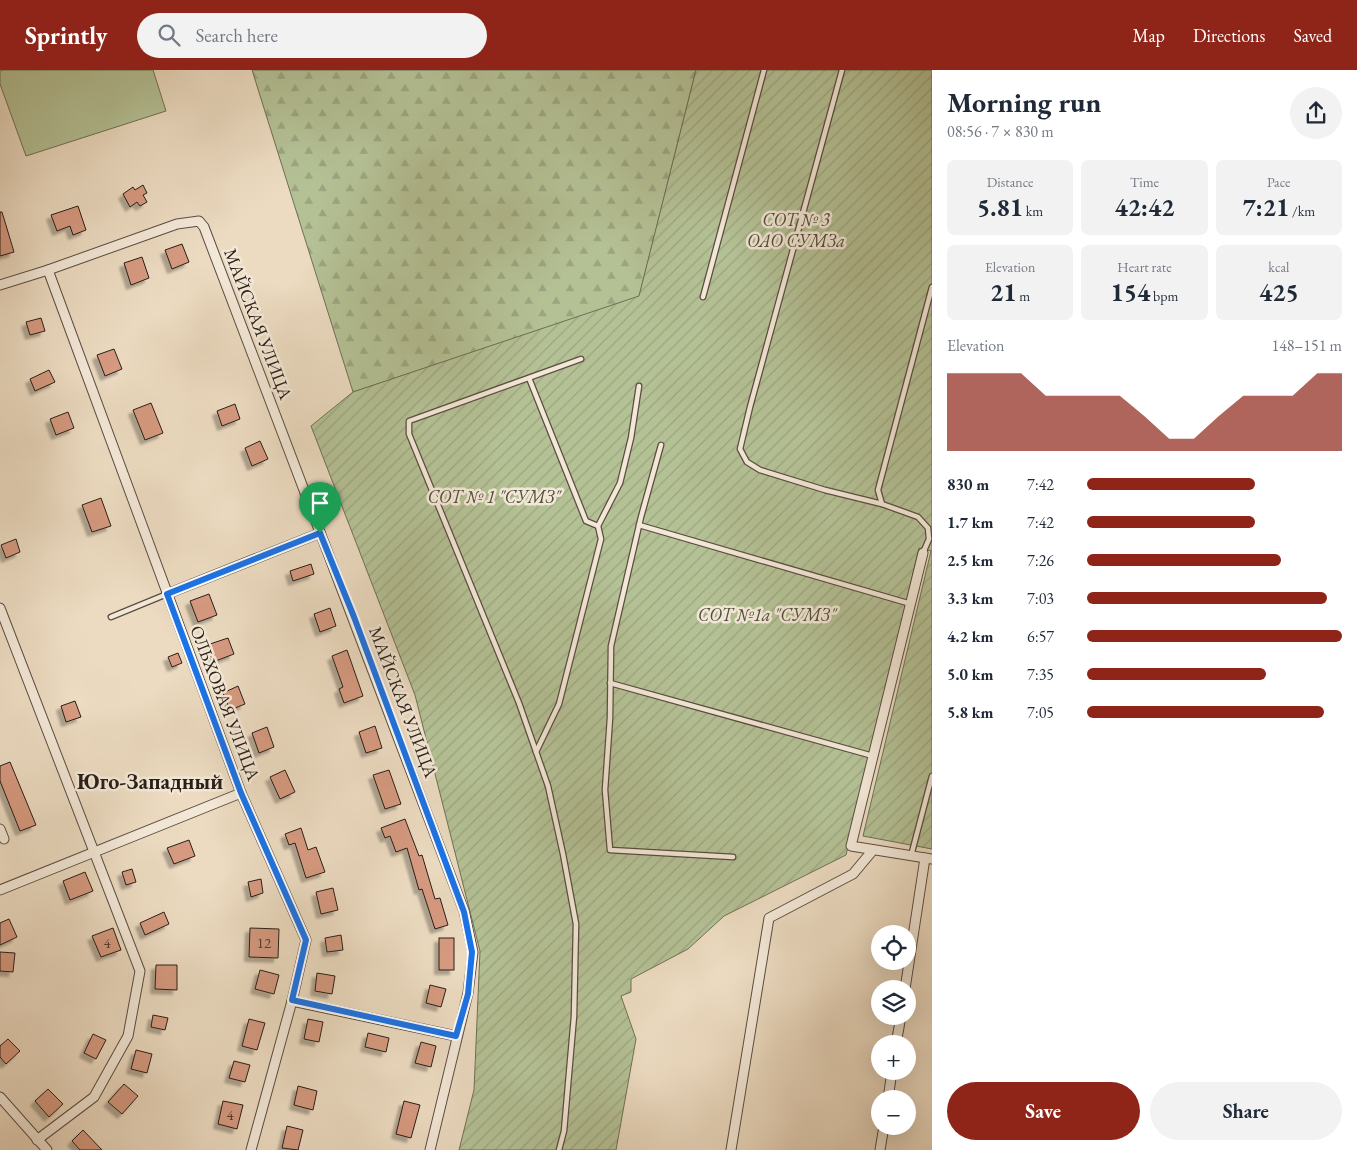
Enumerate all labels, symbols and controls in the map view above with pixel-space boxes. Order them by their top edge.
search box [137,13,487,58]
text: Sprintly [25,20,107,51]
icon: search [155,21,183,49]
text: Search here [195,23,278,48]
text: Map [1133,24,1165,47]
text: Directions [1193,24,1265,47]
text: Saved [1293,24,1332,47]
text: Morning run [947,84,1101,120]
button: share [1290,87,1342,139]
text: 08:56 · 7 × 830 m [947,121,1054,142]
text: Distance [987,173,1034,191]
text: Time [1130,173,1159,191]
text: Pace [1267,173,1291,191]
text: 5.81 [977,191,1023,223]
text: 42:42 [1115,191,1174,223]
text: 7:21 [1243,191,1289,223]
text: km [1023,202,1043,220]
text: /km [1289,202,1315,220]
park label: СОТ № 3 ОАО СУМЗа [747,208,845,252]
street label: МАЙСКАЯ УЛИЦА [219,245,298,403]
text: Elevation [985,258,1035,276]
text: Heart rate [1117,258,1172,276]
text: kcal [1268,258,1289,276]
text: 21 [990,276,1017,308]
text: 154 [1111,276,1150,308]
text: 425 [1259,276,1299,308]
text: m [1017,287,1030,305]
text: bpm [1150,287,1178,305]
text: Elevation [947,335,1005,356]
text: 148–151 m [1271,335,1342,356]
text: 830 m [947,474,989,495]
text: 7:42 [1027,474,1054,495]
pin [299,482,341,533]
park label: СОТ № 1 "СУМЗ" [427,485,563,508]
icon: arrive [306,489,334,517]
text: 1.7 km [947,512,993,533]
text: 7:42 [1027,512,1054,533]
text: 2.5 km [947,550,993,571]
text: 7:26 [1027,550,1054,571]
text: 3.3 km [947,588,993,609]
text: 7:03 [1027,588,1054,609]
park label: СОТ №1а "СУМЗ" [698,603,838,626]
street label: ОЛЬХОВАЯ УЛИЦА [185,622,266,784]
street label: МАЙСКАЯ УЛИЦА [364,623,443,781]
text: 4.2 km [947,626,993,647]
text: 6:57 [1027,626,1054,647]
text: 5.0 km [947,664,993,685]
text: 7:35 [1027,664,1054,685]
text: 5.8 km [947,702,993,723]
text: 7:05 [1027,702,1054,723]
district label: Юго-Западный [77,767,223,796]
map controls [871,925,916,1135]
button: locate [871,925,916,970]
house number: 4 [103,933,111,952]
house number: 12 [257,933,272,952]
button: layers [871,980,916,1025]
button: + [871,1035,916,1080]
button: Save [947,1082,1140,1140]
button: Share [1150,1082,1342,1140]
button: − [871,1090,916,1135]
house number: 4 [226,1105,234,1124]

